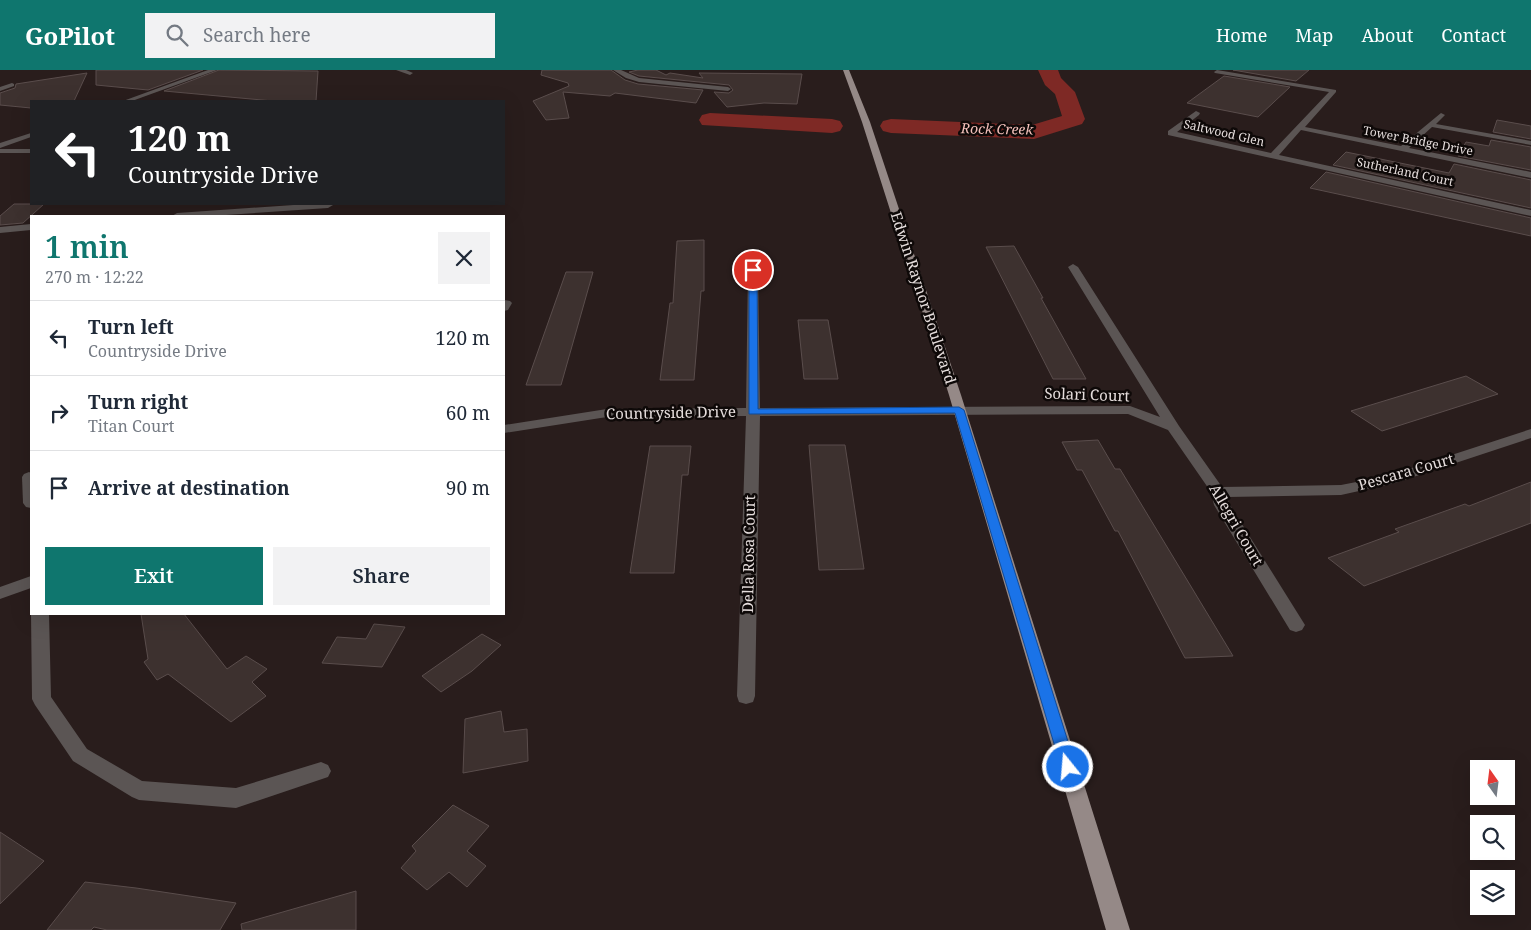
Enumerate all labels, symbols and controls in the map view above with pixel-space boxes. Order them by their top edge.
search box [145,13,495,58]
text: GoPilot [25,19,115,52]
icon: search [163,21,191,49]
text: Search here [203,22,311,48]
text: Home [1216,23,1267,47]
text: Map [1295,23,1333,47]
text: About [1361,23,1413,47]
text: Contact [1441,23,1506,47]
text: 120 m [128,114,231,161]
street label: Saltwood Glen [1182,115,1266,150]
water label: Rock Creek [960,118,1034,139]
icon: left [45,120,110,185]
street label: Tower Bridge Drive [1362,122,1474,159]
street label: Sutherland Court [1355,153,1455,190]
text: Countryside Drive [128,159,319,189]
street label: Edwin Raynor Boulevard [887,209,961,386]
text: 1 min [45,226,129,267]
button: close [438,232,490,284]
pin [732,249,774,291]
icon: arrive [739,256,767,284]
text: 270 m · 12:22 [45,266,144,288]
text: Turn left [88,314,174,340]
icon: left [45,324,73,352]
text: 120 m [435,325,490,351]
text: Countryside Drive [88,340,227,362]
street label: Solari Court [1044,383,1130,405]
text: Turn right [88,389,188,415]
icon: right [45,399,73,427]
text: 60 m [446,400,490,426]
street label: Countryside Drive [606,401,736,423]
text: Titan Court [88,415,174,437]
street label: Pescara Court [1356,448,1456,494]
icon: arrive [45,474,73,502]
text: Arrive at destination [88,475,290,501]
text: 90 m [446,475,490,501]
street label: Allegri Court [1205,480,1268,569]
street label: Della Rosa Court [737,495,759,613]
button: Exit [45,547,263,605]
button: Share [273,547,490,605]
position arrow [1041,740,1093,792]
north arrow [1470,760,1515,805]
map controls [1470,760,1515,915]
button: search [1470,815,1515,860]
button: layers [1470,870,1515,915]

